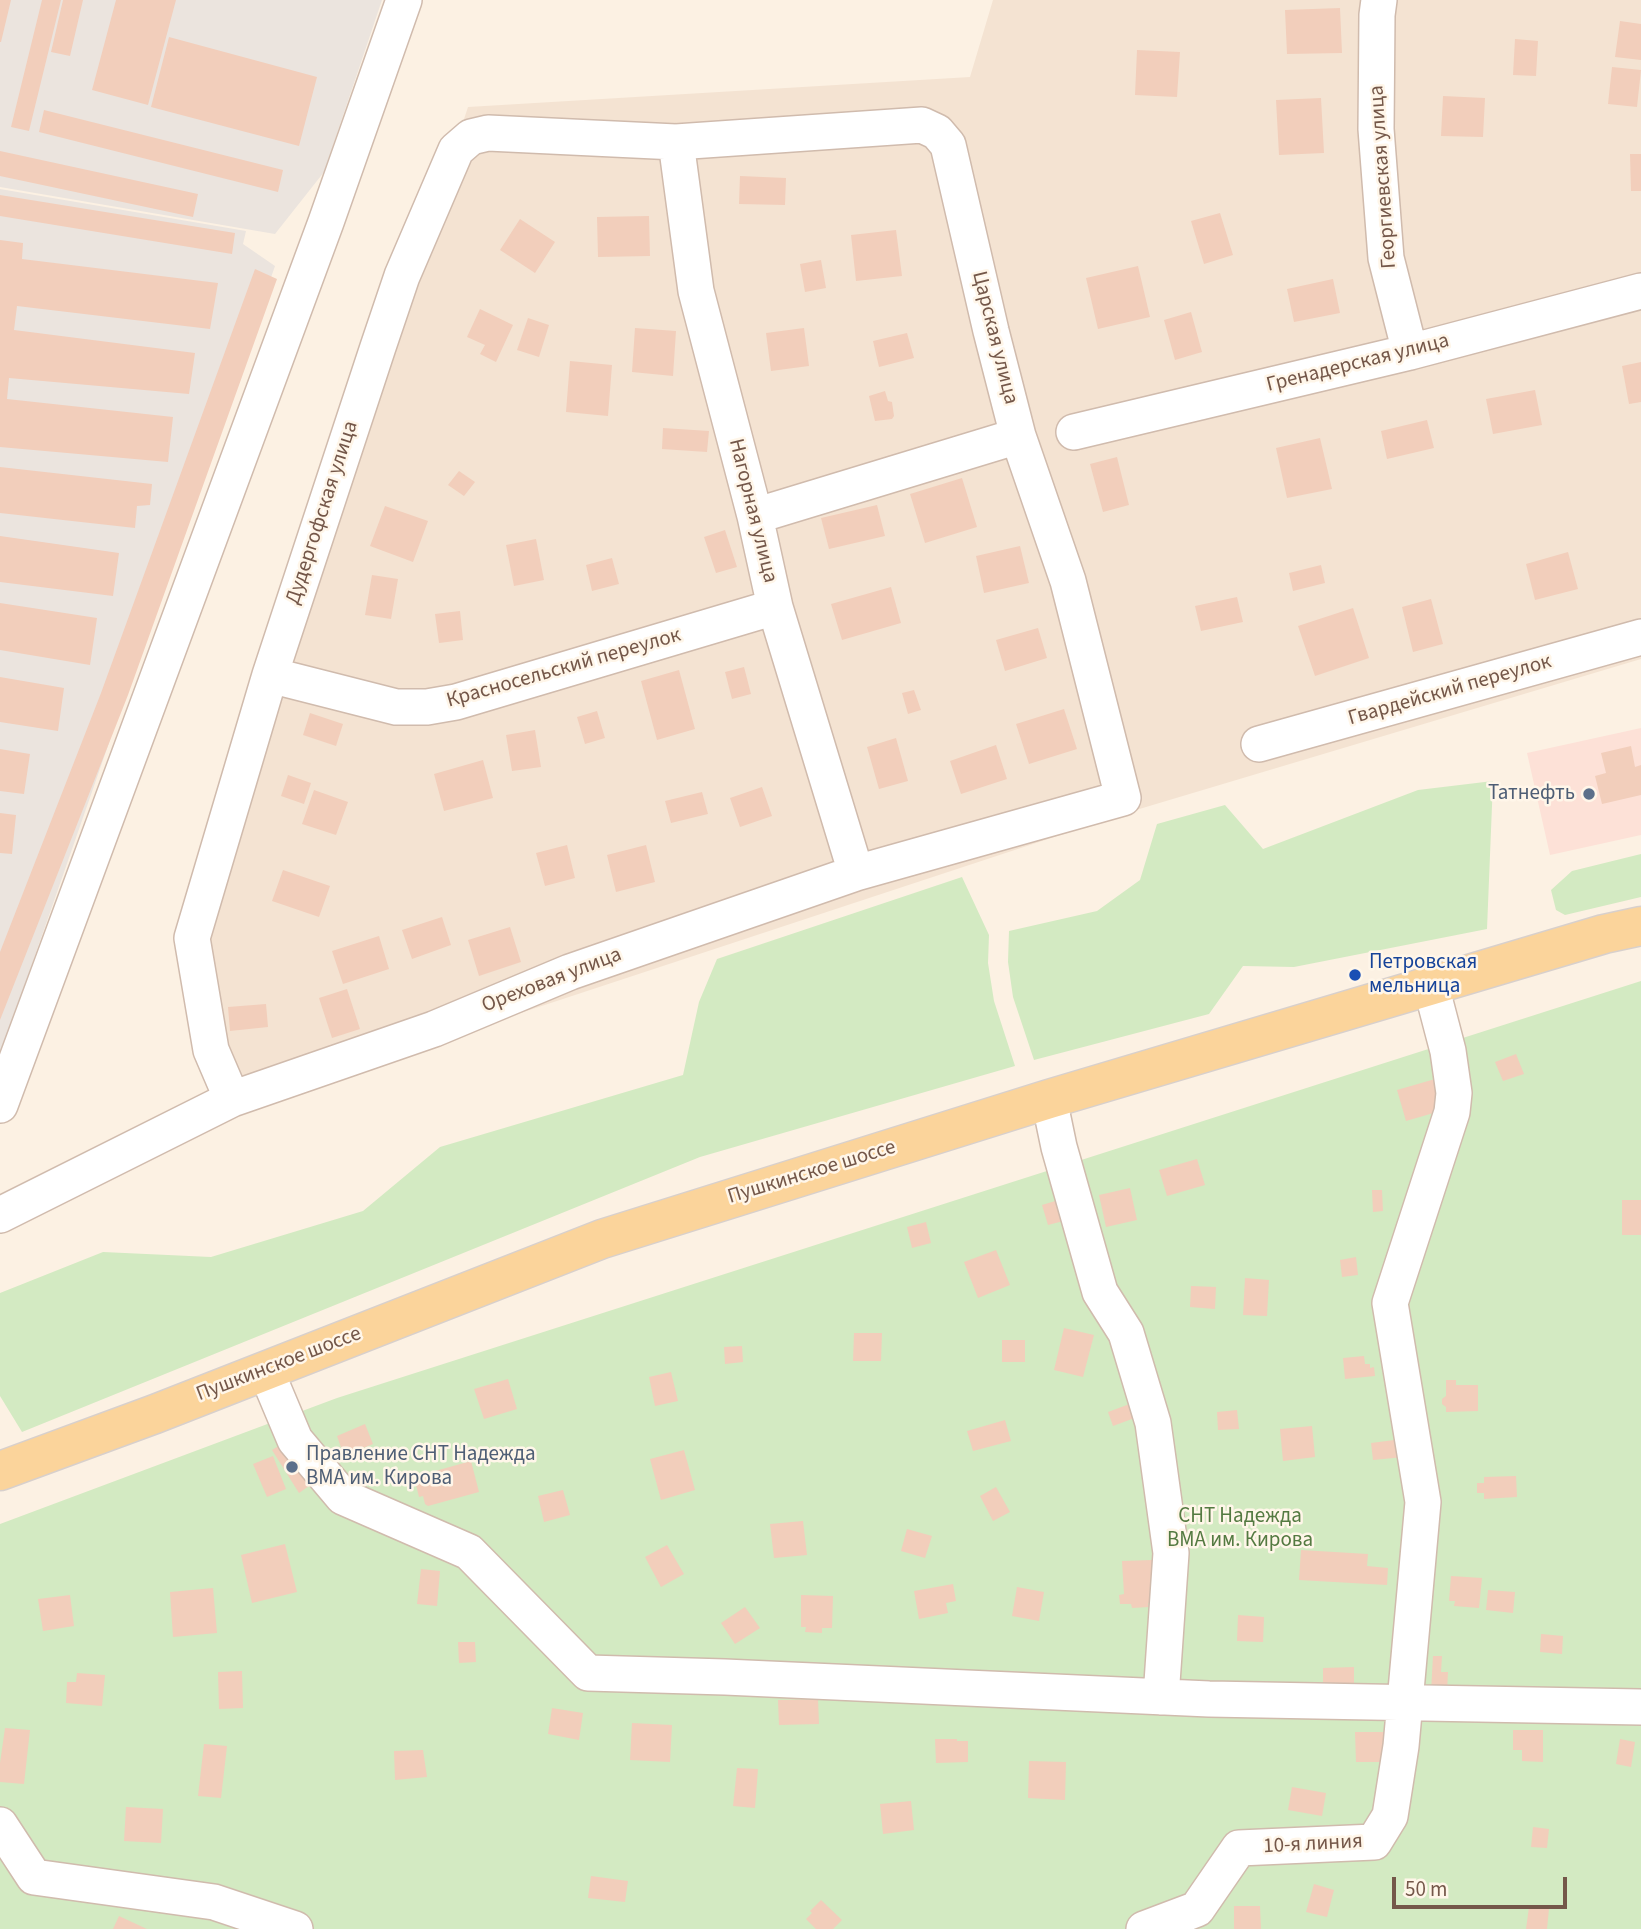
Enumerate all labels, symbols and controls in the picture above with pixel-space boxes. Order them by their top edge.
street label: Георгиевская улица [1365,85,1403,269]
street label: Царская улица [965,269,1023,407]
street label: Гренадерская улица [1264,329,1452,399]
street label: Дудергофская улица [281,418,365,608]
street label: Нагорная улица [722,436,782,586]
street label: Красносельский переулок [444,623,684,715]
street label: Гвардейский переулок [1345,650,1555,732]
place label: Татнефть [1488,781,1575,807]
marker: Татнефть [1581,786,1597,802]
street label: Ореховая улица [479,943,625,1019]
place label: Петровская мельница [1369,950,1477,1000]
marker: Петровская мельница [1347,967,1363,983]
street label: Пушкинское шоссе [725,1135,899,1211]
street label: Пушкинское шоссе [193,1322,365,1408]
place label: Правление СНТ Надежда ВМА им. Кирова [306,1442,536,1492]
marker: Правление СНТ Надежда ВМА им. Кирова [284,1459,300,1475]
park label: СНТ Надежда ВМА им. Кирова [1167,1504,1313,1554]
street label: 10-я линия [1263,1830,1363,1860]
scale bar [1396,1862,1571,1906]
text: 50 m [1405,1874,1447,1904]

